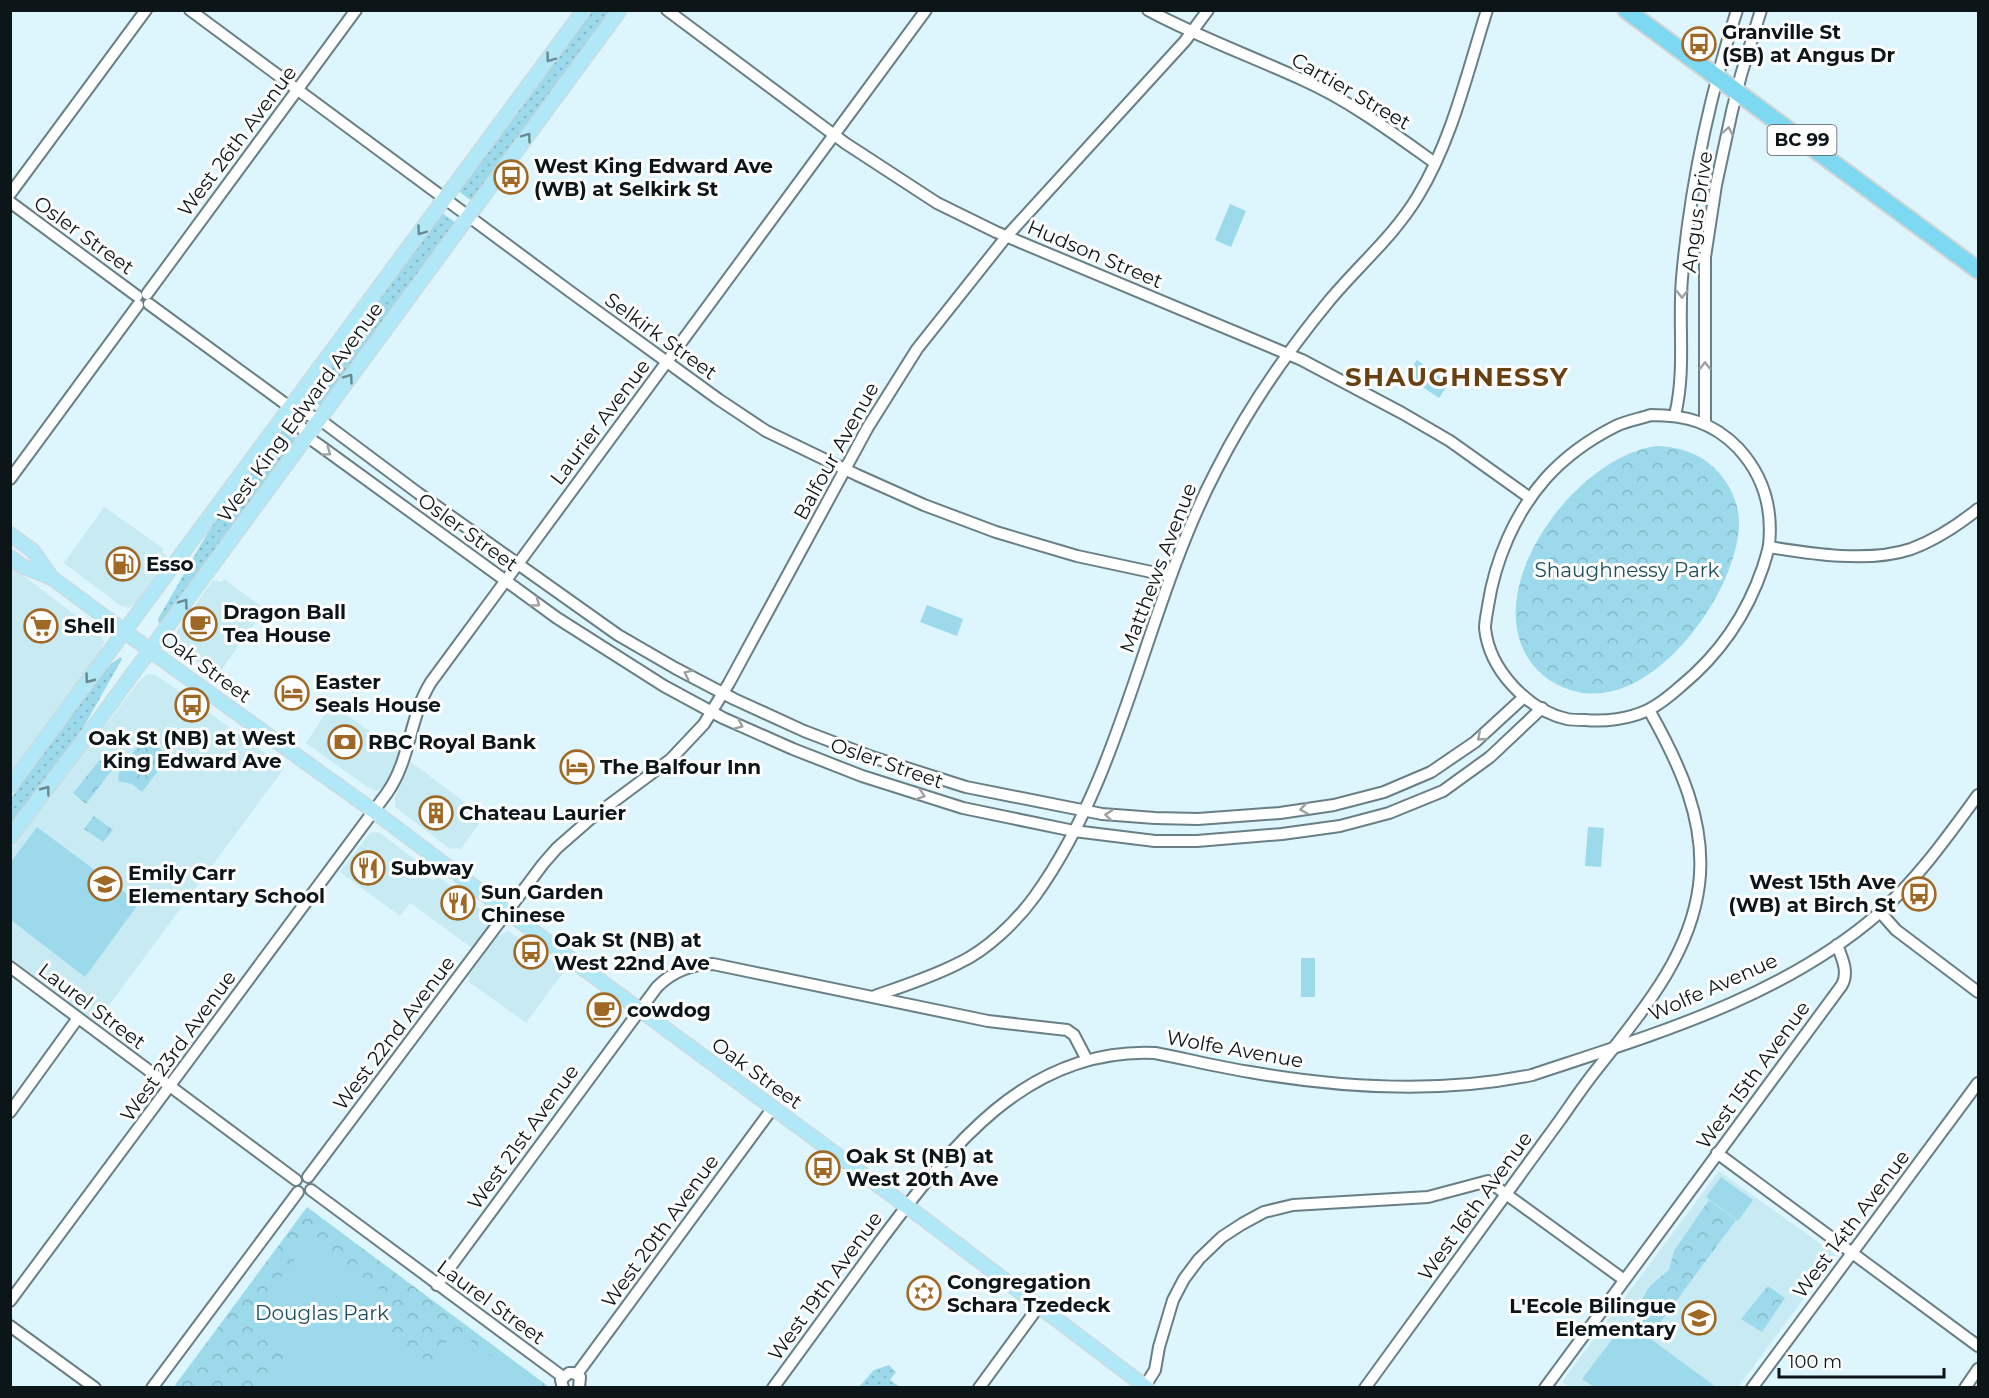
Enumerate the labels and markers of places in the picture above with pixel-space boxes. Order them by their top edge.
place label: Granville St (SB) at Angus Dr [1722,20,1895,67]
bus stop icon: Granville St (SB) at Angus Dr [1681,26,1717,62]
place label: West King Edward Ave (WB) at Selkirk St [534,154,773,201]
bus stop icon: West King Edward Ave (WB) at Selkirk St [493,159,529,195]
fuel station icon: Esso [105,546,141,582]
place label: Esso [146,552,194,576]
place label: Dragon Ball Tea House [223,600,346,647]
cafe icon: Dragon Ball Tea House [182,606,218,642]
supermarket icon: Shell [23,608,59,644]
place label: Shell [64,614,115,638]
place label: Easter Seals House [315,670,441,717]
hotel icon: Easter Seals House [274,675,310,711]
bus stop icon: Oak St (NB) at West King Edward Ave [174,687,210,723]
bank icon: RBC Royal Bank [327,724,363,760]
place label: Oak St (NB) at West King Edward Ave [88,726,296,773]
place label: RBC Royal Bank [368,730,537,754]
hotel icon: The Balfour Inn [559,749,595,785]
place label: The Balfour Inn [600,755,761,779]
building icon: Chateau Laurier [418,795,454,831]
place label: Chateau Laurier [459,801,626,825]
restaurant icon: Subway [350,850,386,886]
place label: Subway [391,856,474,880]
place label: Emily Carr Elementary School [128,861,325,908]
school or university icon: Emily Carr Elementary School [87,866,123,902]
place label: West 15th Ave (WB) at Birch St [1729,870,1896,917]
bus stop icon: West 15th Ave (WB) at Birch St [1901,876,1937,912]
place label: Sun Garden Chinese [481,880,603,927]
restaurant icon: Sun Garden Chinese [440,885,476,921]
place label: Oak St (NB) at West 22nd Ave [554,928,710,975]
bus stop icon: Oak St (NB) at West 22nd Ave [513,934,549,970]
cafe icon: cowdog [586,992,622,1028]
place label: cowdog [627,998,711,1022]
place label: Oak St (NB) at West 20th Ave [846,1144,999,1191]
bus stop icon: Oak St (NB) at West 20th Ave [805,1150,841,1186]
place label: Congregation Schara Tzedeck [947,1270,1111,1317]
synagogue icon: Congregation Schara Tzedeck [906,1275,942,1311]
place label: L'Ecole Bilingue Elementary [1509,1294,1677,1341]
school or university icon: L'Ecole Bilingue Elementary [1681,1300,1717,1336]

